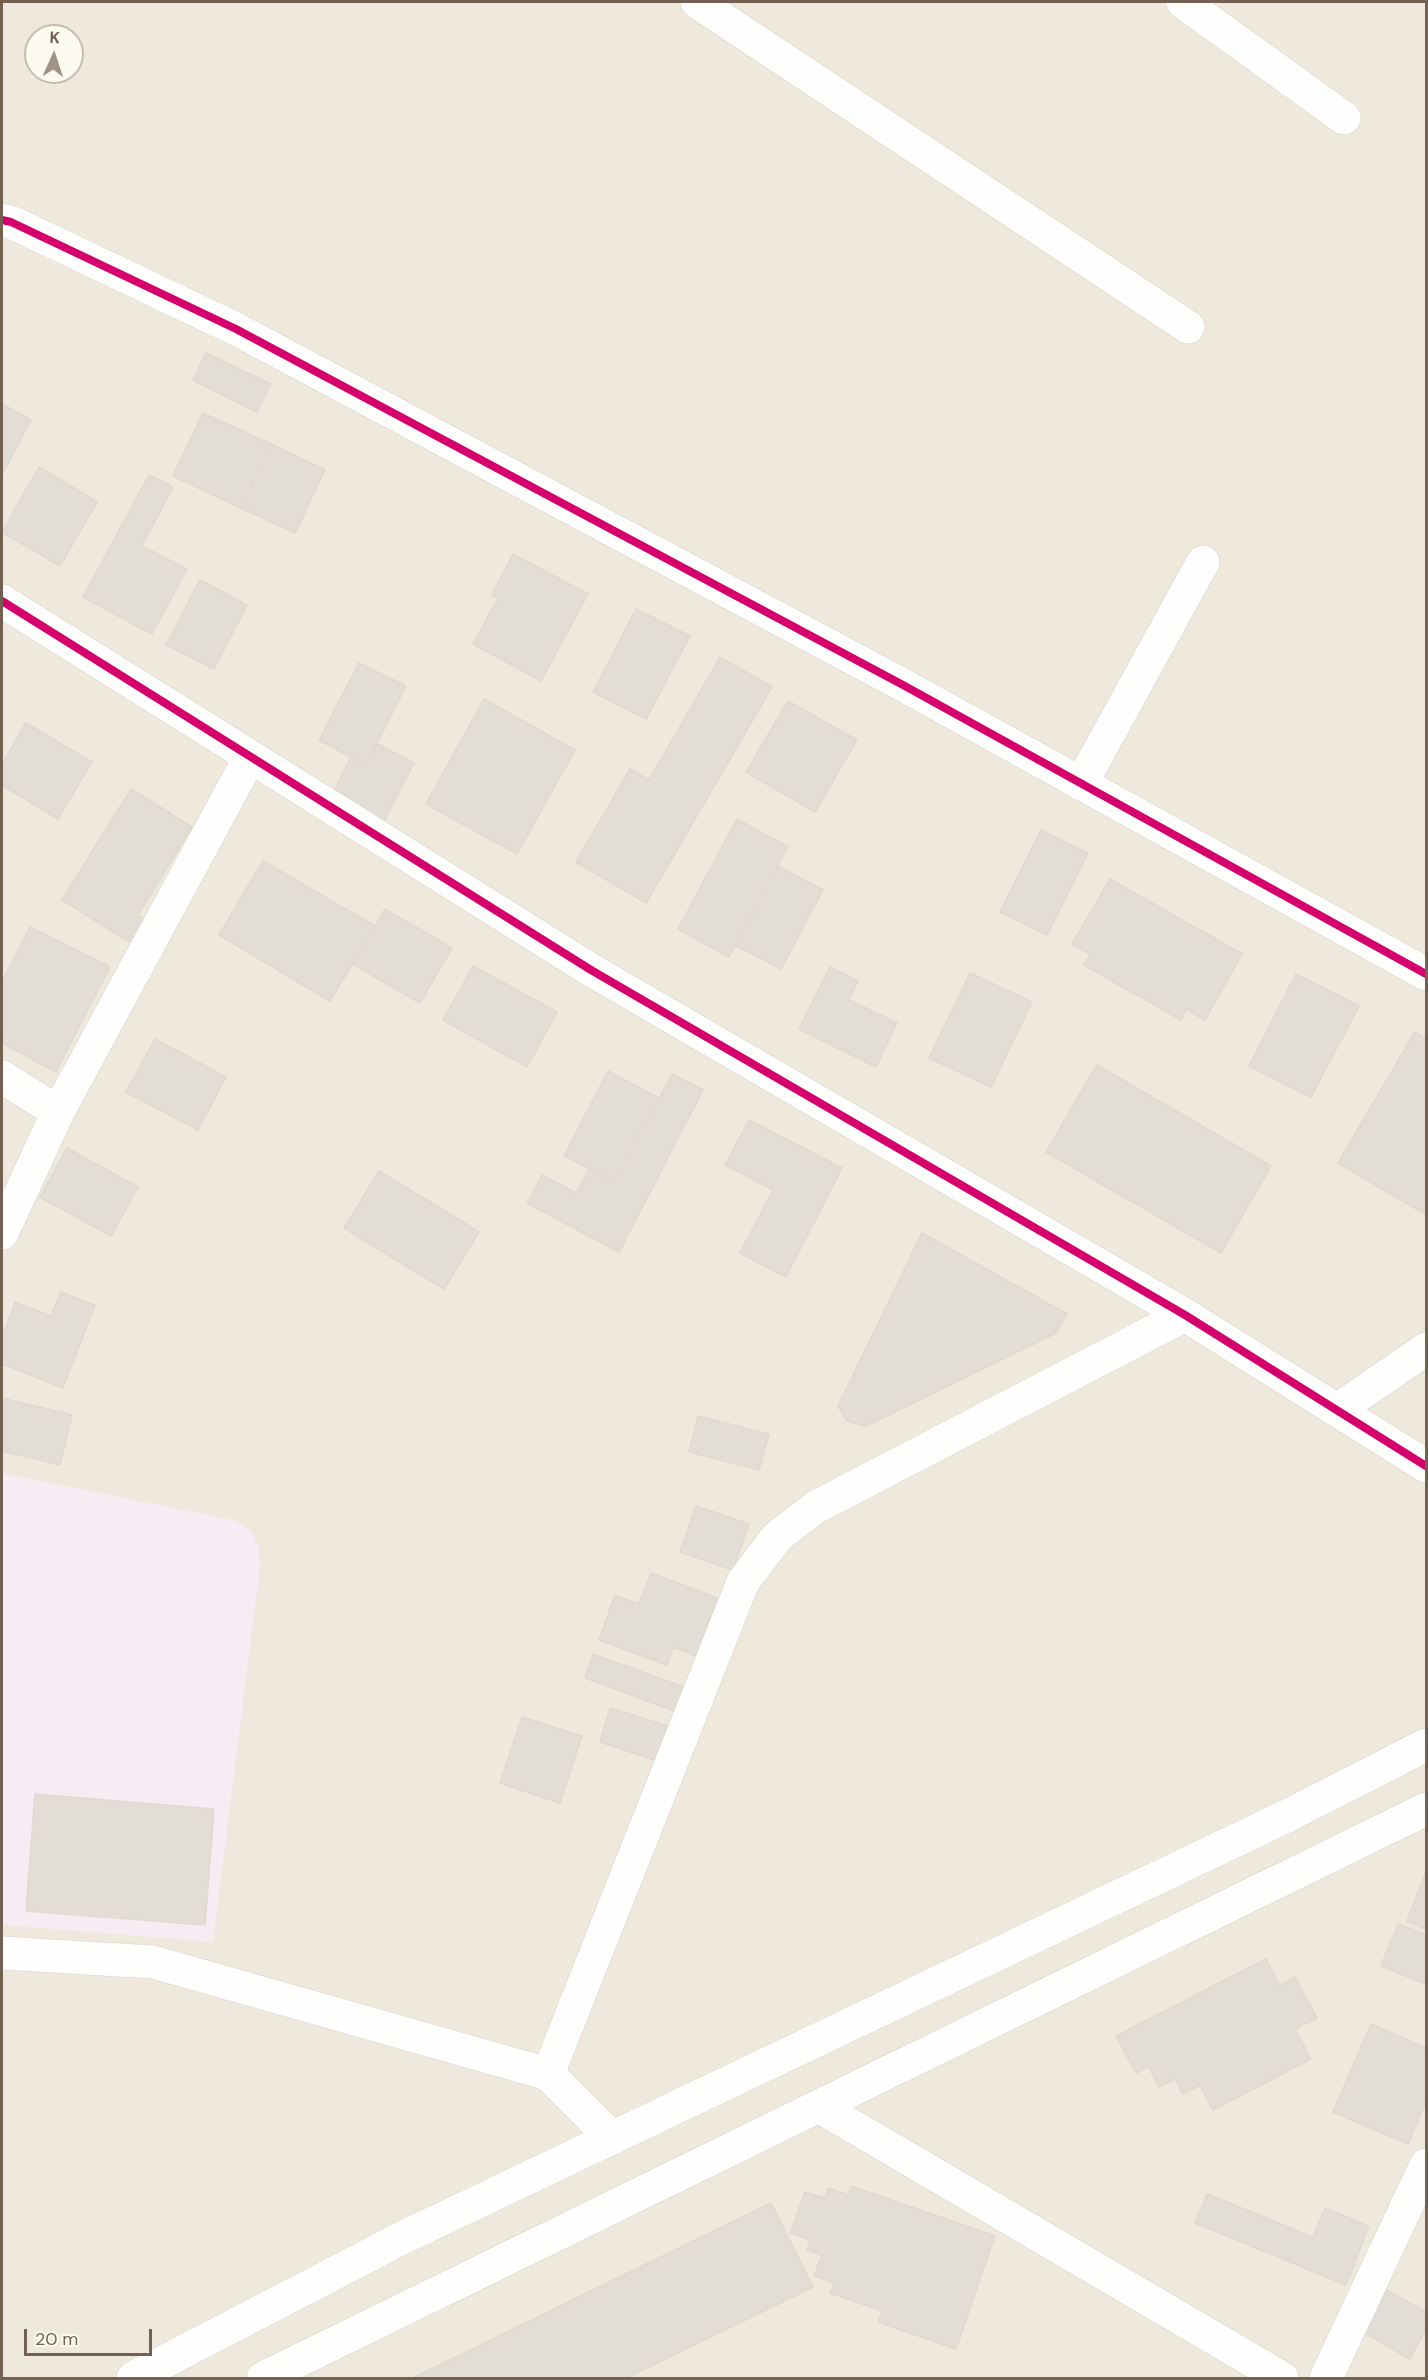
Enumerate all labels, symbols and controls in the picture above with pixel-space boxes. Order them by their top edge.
north arrow [24,24,84,84]
text: K [49,27,61,48]
scale bar [27,2317,154,2355]
text: 20 m [35,2327,78,2351]

